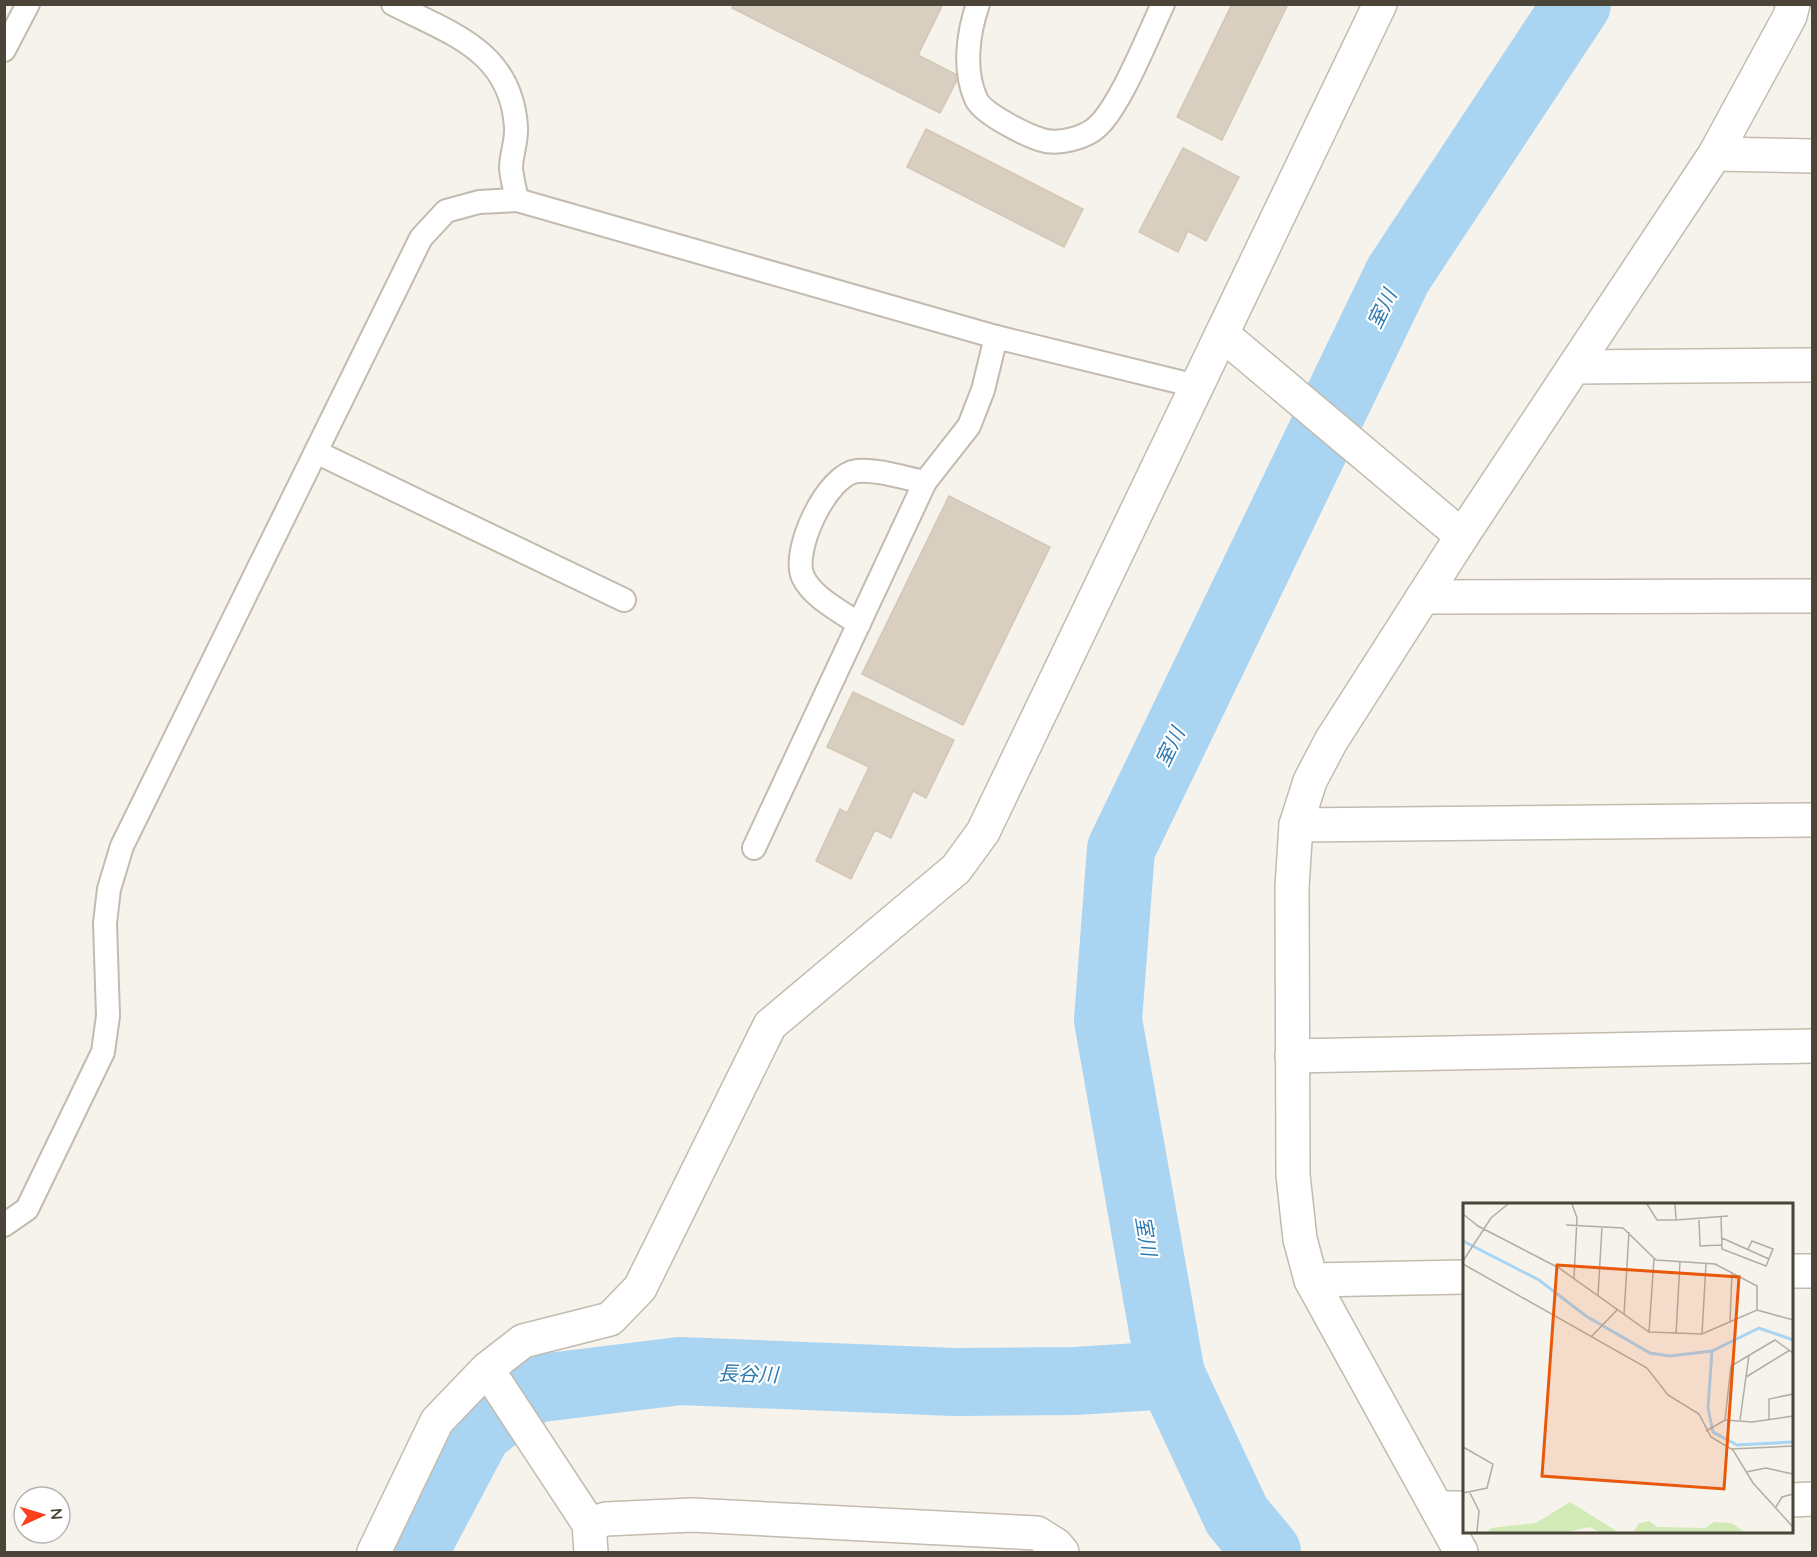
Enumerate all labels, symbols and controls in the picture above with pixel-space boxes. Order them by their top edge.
water label: 室川 [1362,284,1402,332]
water label: 室川 [1150,722,1190,770]
inset map [1463,1203,1793,1533]
water label: 室川 [1131,1214,1163,1260]
water label: 長谷川 [718,1360,780,1387]
north arrow [12,1485,72,1545]
text: N [47,1507,67,1521]

